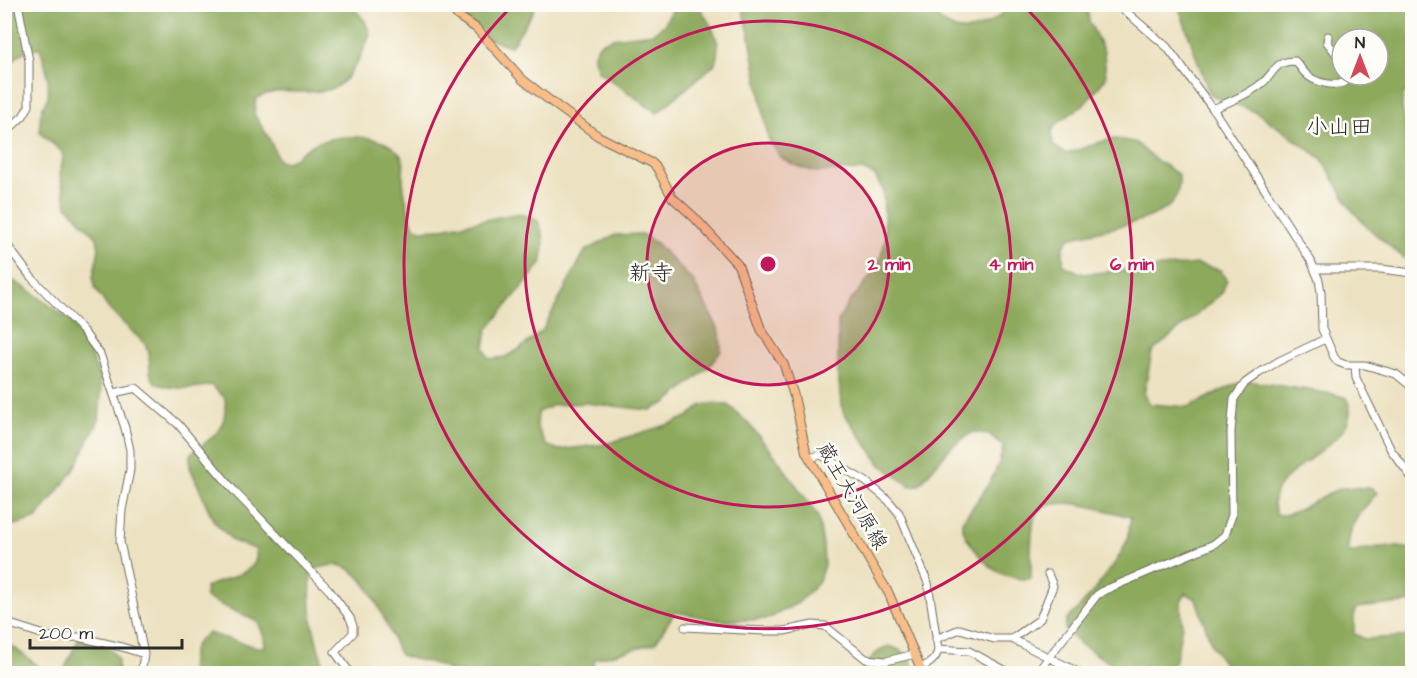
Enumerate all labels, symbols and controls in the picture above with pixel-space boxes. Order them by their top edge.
north arrow [1330,27,1390,87]
text: N [1355,32,1365,54]
district label: 小山田 [1306,112,1372,143]
text: 2 min [866,252,911,277]
text: 4 min [988,252,1034,277]
text: 6 min [1110,252,1154,277]
centre of rings [758,254,778,274]
district label: 新寺 [629,258,673,289]
street label: 蔵王大河原線 [810,437,894,555]
scale bar [30,612,182,650]
text: 200 m [39,621,93,646]

